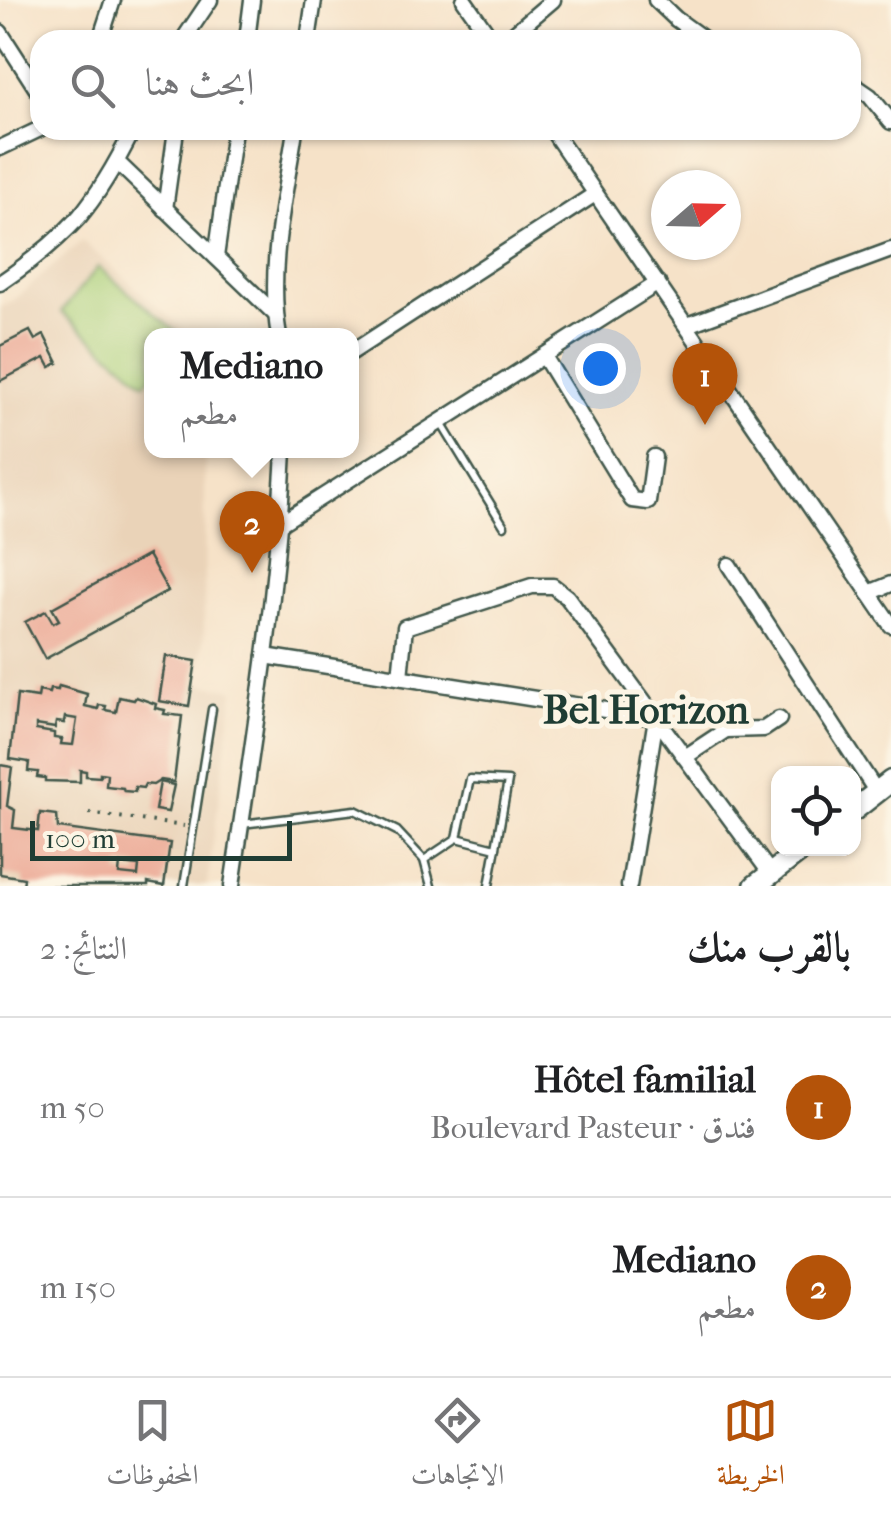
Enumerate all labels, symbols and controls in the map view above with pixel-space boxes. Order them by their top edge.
search box [30,30,861,140]
icon: search [65,58,120,113]
text: ابحث هنا [145,60,255,105]
north arrow [651,170,741,260]
popup [144,328,359,458]
pin: 1 [672,342,738,425]
text: Mediano [180,343,323,388]
your location [575,343,626,394]
text: مطعم [180,395,238,432]
pin: 2 [220,490,284,573]
district label: Bel Horizon [543,687,750,733]
map controls [771,766,861,856]
button: locate [771,766,861,856]
scale bar [30,816,292,860]
text: 100 m [45,822,115,855]
text: بالقرب منك [687,923,851,972]
text: النتائج: 2 [40,930,127,967]
text: Hôtel familial [534,1057,756,1102]
text: 50 m [40,1089,105,1126]
text: 1 [813,1089,824,1126]
text: فندق · Boulevard Pasteur [430,1109,756,1146]
text: Mediano [612,1237,756,1282]
text: 150 m [40,1269,116,1306]
text: 2 [810,1269,827,1306]
text: مطعم [698,1289,756,1326]
tab: المحفوظات [106,1393,198,1502]
tab: الاتجاهات [411,1393,504,1502]
tab: الخريطة [717,1393,785,1502]

